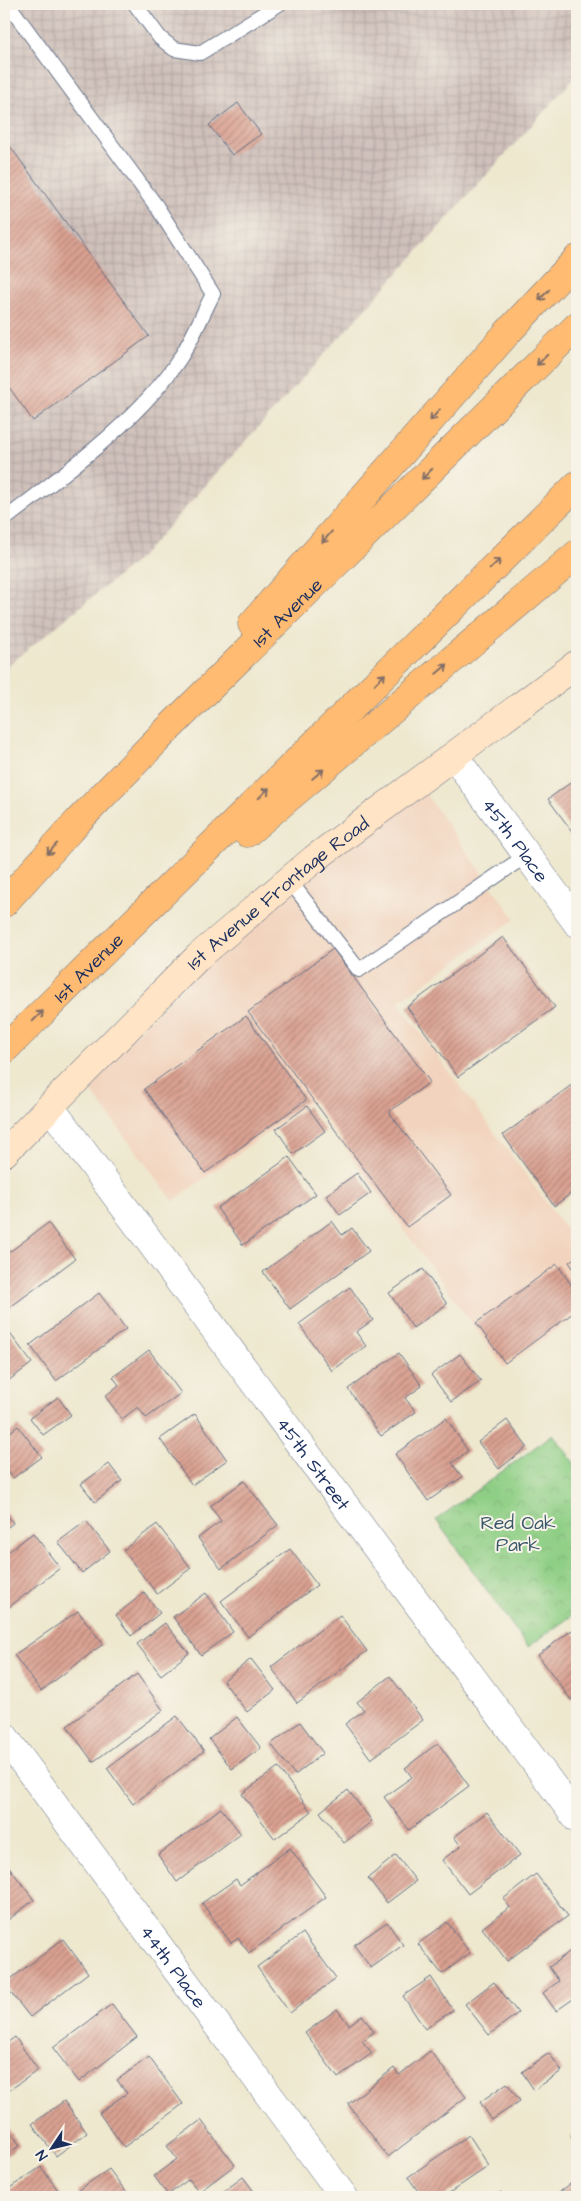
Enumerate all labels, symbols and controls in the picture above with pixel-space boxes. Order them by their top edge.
one-way arrow [538,288,550,300]
one-way arrow [536,354,549,366]
one-way arrow [429,409,440,422]
one-way arrow [421,468,433,480]
one-way arrow [322,531,333,544]
one-way arrow [489,559,501,571]
street label: 1st Avenue [247,572,329,654]
one-way arrow [436,664,449,675]
one-way arrow [374,672,386,685]
one-way arrow [311,768,324,779]
one-way arrow [258,787,271,799]
street label: 45th Place [474,793,554,888]
street label: 1st Avenue Frontage Road [181,811,375,976]
one-way arrow [47,843,58,856]
street label: 1st Avenue [48,927,130,1009]
one-way arrow [32,1010,44,1022]
street label: 45th Street [269,1412,356,1517]
park label: Red Oak Park [480,1510,556,1559]
street label: 44th Place [133,1920,212,2014]
north arrow [28,2124,78,2174]
text: N [31,2145,53,2164]

